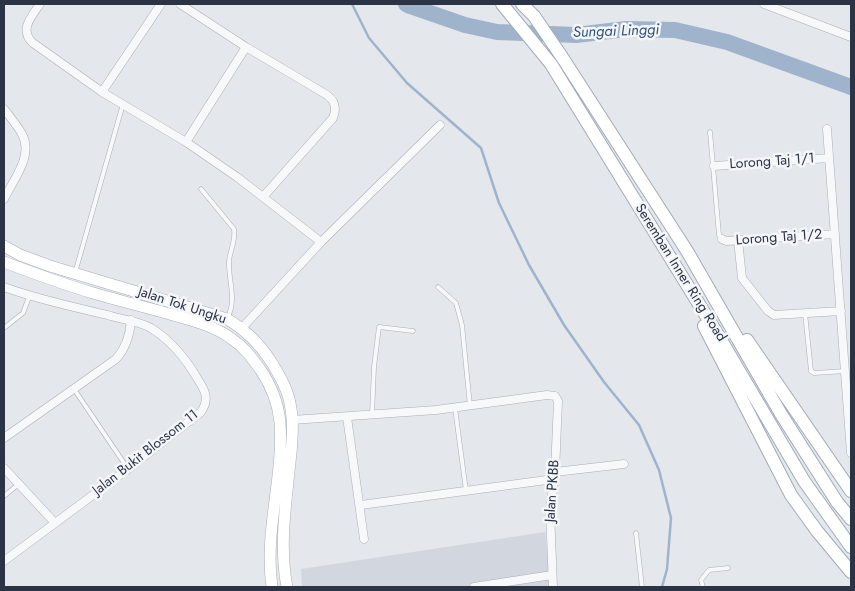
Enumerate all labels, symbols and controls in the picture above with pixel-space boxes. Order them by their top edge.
water label: Sungai Linggi [572,21,660,43]
street label: Lorong Taj 1/1 [729,151,815,173]
street label: Seremban Inner Ring Road [631,201,729,345]
street label: Lorong Taj 1/2 [735,227,823,249]
street label: Jalan Tok Ungku [136,284,228,328]
street label: Jalan Bukit Blossom 11 [90,407,202,499]
street label: Jalan PKBB [542,459,564,523]

